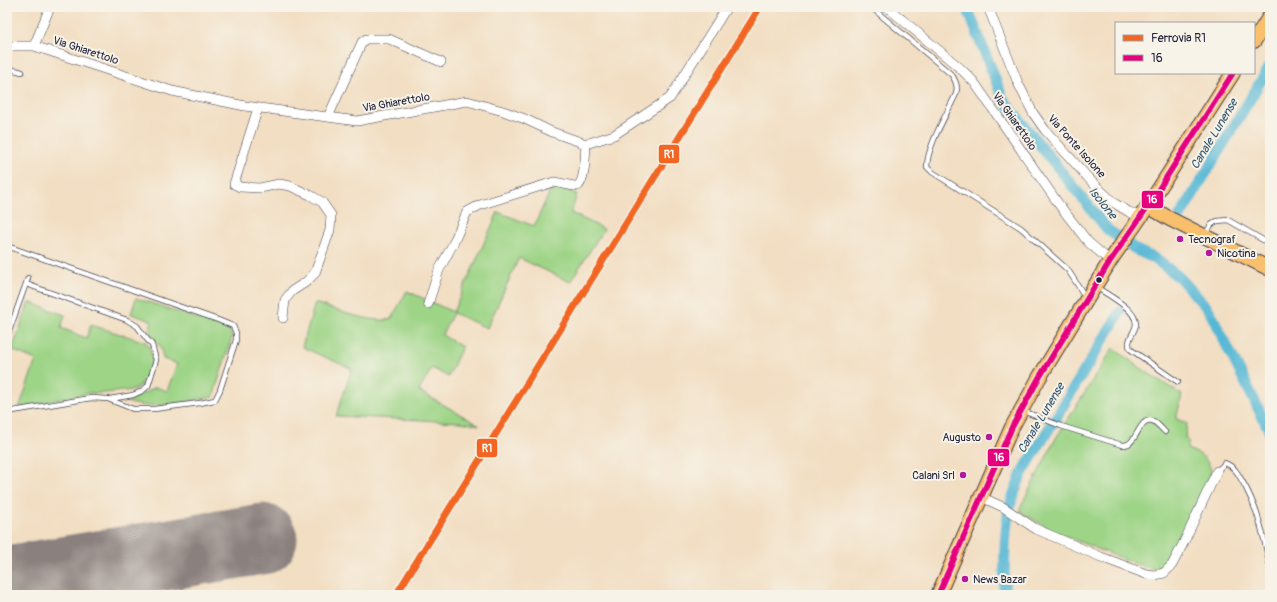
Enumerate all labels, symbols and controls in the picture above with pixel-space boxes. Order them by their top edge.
legend [1115,22,1255,74]
text: Ferrovia R1 [1151,31,1206,46]
street label: Via Ghiarettolo [51,34,120,67]
text: 16 [1151,51,1163,66]
street label: Via Ghiarettolo [361,90,431,115]
street label: Via Ghiarettolo [990,90,1039,153]
water label: Canale Lunense [1188,95,1242,172]
street label: Via Ponte Isolone [1045,112,1109,181]
line badge: R1 [658,144,680,164]
text: R1 [664,148,674,161]
water label: Isolone [1085,184,1121,223]
line badge: 16 [1141,190,1164,209]
text: 16 [1147,193,1158,206]
place label: Tecnograf [1188,233,1236,246]
marker: Tecnograf [1175,234,1185,244]
place label: Nicotina [1217,247,1256,260]
marker: Nicotina [1204,248,1214,258]
unlabelled marker [1094,275,1104,285]
water label: Canale Lunense [1015,379,1069,456]
place label: Augusto [942,431,981,444]
marker: Augusto [984,432,994,442]
line badge: R1 [476,438,498,458]
text: R1 [482,442,492,455]
line badge: 16 [987,448,1010,467]
text: 16 [994,451,1005,464]
place label: Calani Srl [912,469,955,482]
marker: Calani Srl [958,470,968,480]
place label: News Bazar [973,573,1027,586]
marker: News Bazar [960,574,970,584]

